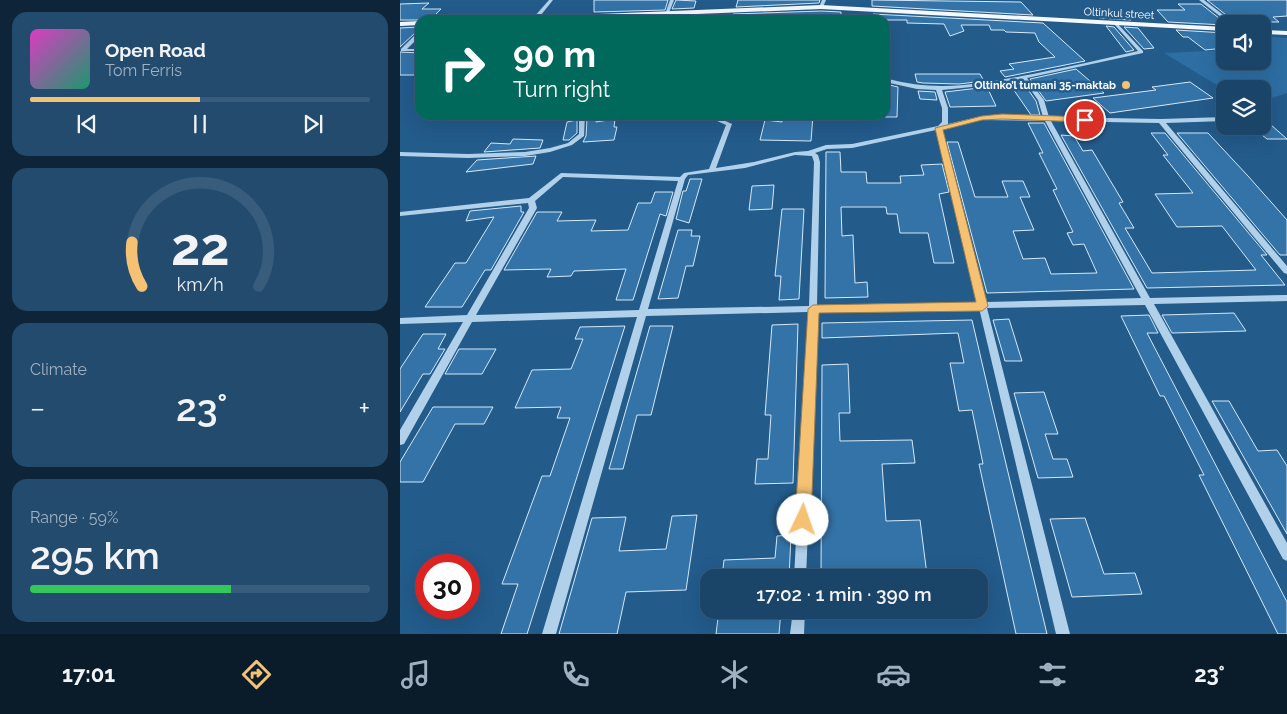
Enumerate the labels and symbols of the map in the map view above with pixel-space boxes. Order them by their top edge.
street label: Oltinkul street [1083,5,1155,22]
place label: Oltinko’l tumani 35-maktab [974,79,1116,92]
marker: Oltinko’l tumani 35-maktab [1120,79,1132,91]
pin [1064,99,1106,141]
position arrow [776,493,828,545]
speed limit sign: 30 [415,554,480,619]

